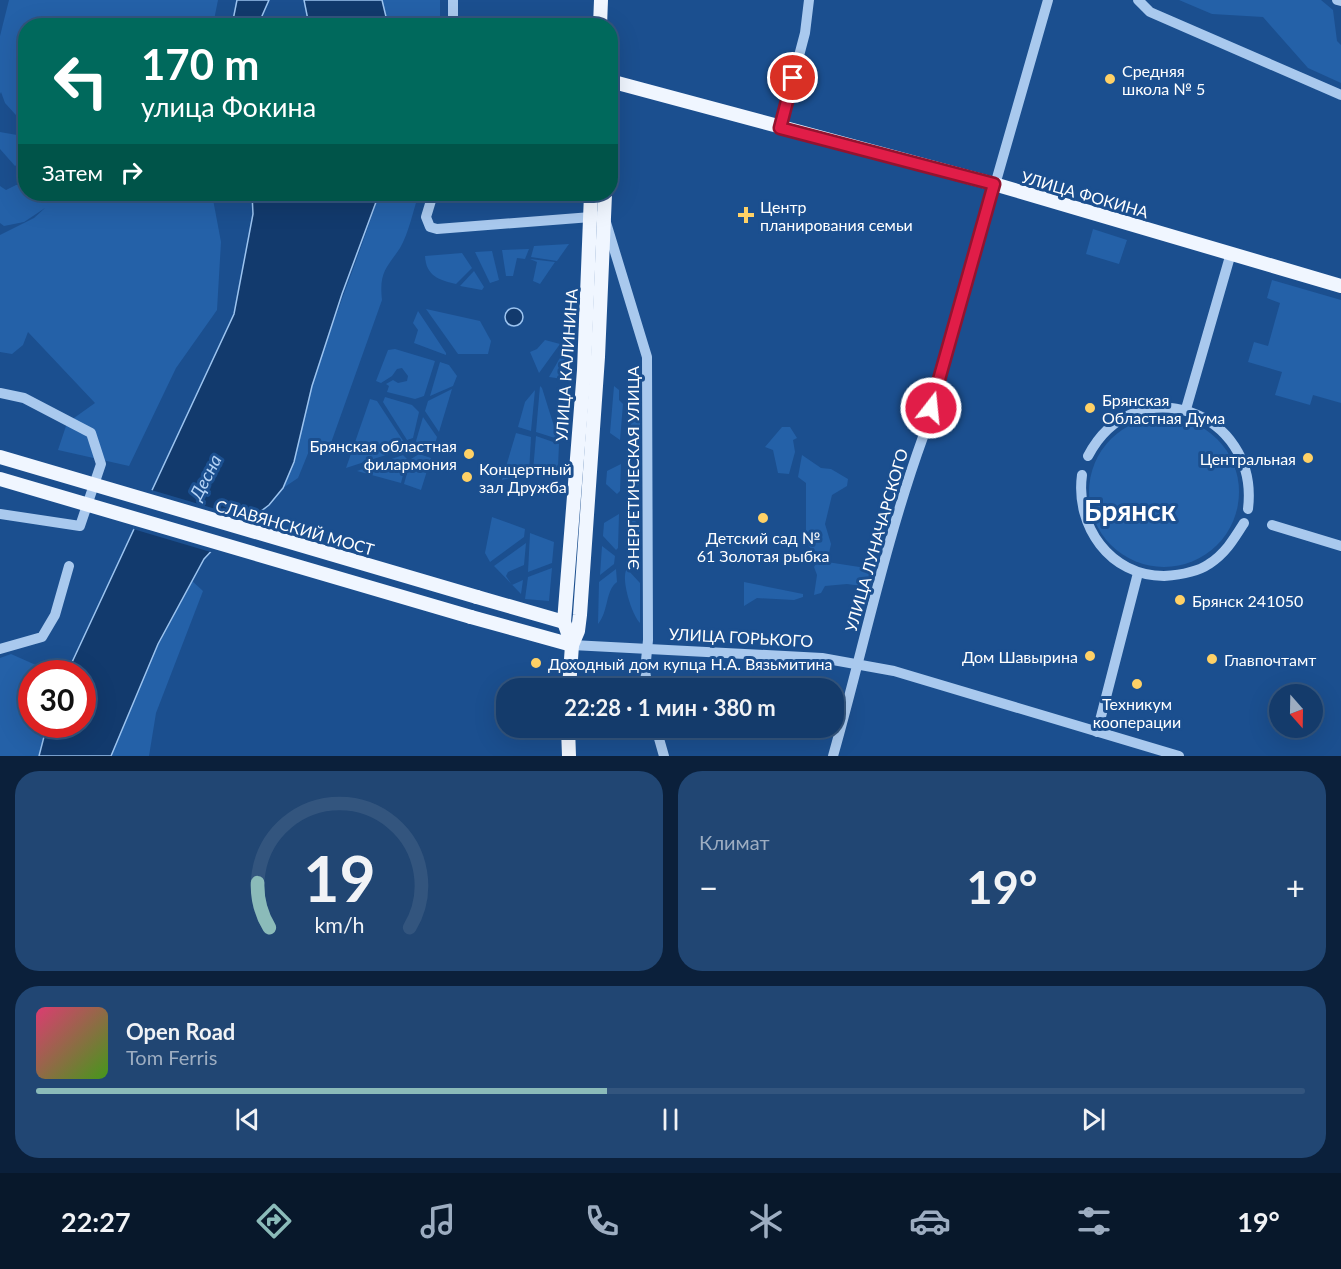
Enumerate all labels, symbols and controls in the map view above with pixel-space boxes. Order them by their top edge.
text: 170 m [141,39,259,89]
icon: left [42,42,120,120]
pin [767,52,818,103]
icon: arrive [776,61,809,94]
place label: Средняя школа № 5 [1122,61,1205,98]
marker: Средняя школа № 5 [1103,72,1117,86]
text: улица Фокина [141,90,316,123]
icon: right [115,156,148,189]
text: Затем [42,159,103,186]
street label: УЛИЦА ФОКИНА [1019,167,1151,221]
place label: Центр планирования семьи [760,197,913,234]
marker: Центр планирования семьи [737,206,755,224]
street label: УЛИЦА КАЛИНИНА [551,288,581,442]
street label: ЭНЕРГЕТИЧЕСКАЯ УЛИЦА [623,366,642,570]
position arrow [899,376,963,440]
place label: Брянская Областная Дума [1102,390,1225,427]
marker: Брянская Областная Дума [1083,401,1097,415]
place label: Брянская областная филармония [309,436,457,473]
street label: УЛИЦА ЛУНАЧАРСКОГО [841,446,911,634]
marker: Брянская областная филармония [462,447,476,461]
place label: Центральная [1200,449,1296,468]
water label: Десна [184,451,226,504]
marker: Центральная [1301,451,1315,465]
place label: Концертный зал Дружба [479,459,572,496]
marker: Концертный зал Дружба [460,470,474,484]
district label: Брянск [1084,493,1176,527]
street label: СЛАВЯНСКИЙ МОСТ [214,495,377,559]
marker: Детский сад № 61 Золотая рыбка [756,511,770,525]
place label: Детский сад № 61 Золотая рыбка [697,528,829,565]
place label: Брянск 241050 [1192,591,1303,610]
marker: Брянск 241050 [1173,593,1187,607]
street label: УЛИЦА ГОРЬКОГО [668,624,814,650]
place label: Дом Шавырина [962,647,1078,666]
marker: Дом Шавырина [1083,649,1097,663]
place label: Главпочтамт [1224,650,1316,669]
marker: Главпочтамт [1205,652,1219,666]
place label: Доходный дом купца Н.А. Вязьмитина [548,654,832,673]
marker: Доходный дом купца Н.А. Вязьмитина [529,656,543,670]
speed limit sign: 30 [18,660,96,738]
marker: Техникум кооперации [1130,677,1144,691]
north arrow [1269,684,1323,738]
map controls [1269,684,1323,738]
text: 22:28 · 1 мин · 380 m [564,694,776,721]
place label: Техникум кооперации [1093,694,1181,731]
text: Климат [699,830,770,854]
text: 19 [303,840,375,915]
text: 19° [967,860,1037,914]
text: − [699,867,718,907]
text: + [1286,867,1305,907]
text: km/h [314,912,364,938]
text: Open Road [126,1018,235,1045]
text: Tom Ferris [126,1045,217,1069]
icon: previous [231,1103,264,1136]
icon: pause [654,1103,687,1136]
icon: next [1077,1103,1110,1136]
icon: directions [253,1200,295,1242]
icon: music [417,1200,459,1242]
icon: phone [581,1200,623,1242]
icon: climate [745,1200,787,1242]
icon: car [909,1200,951,1242]
icon: filters [1073,1200,1115,1242]
text: 22:27 [61,1205,131,1238]
text: 19° [1237,1205,1280,1238]

